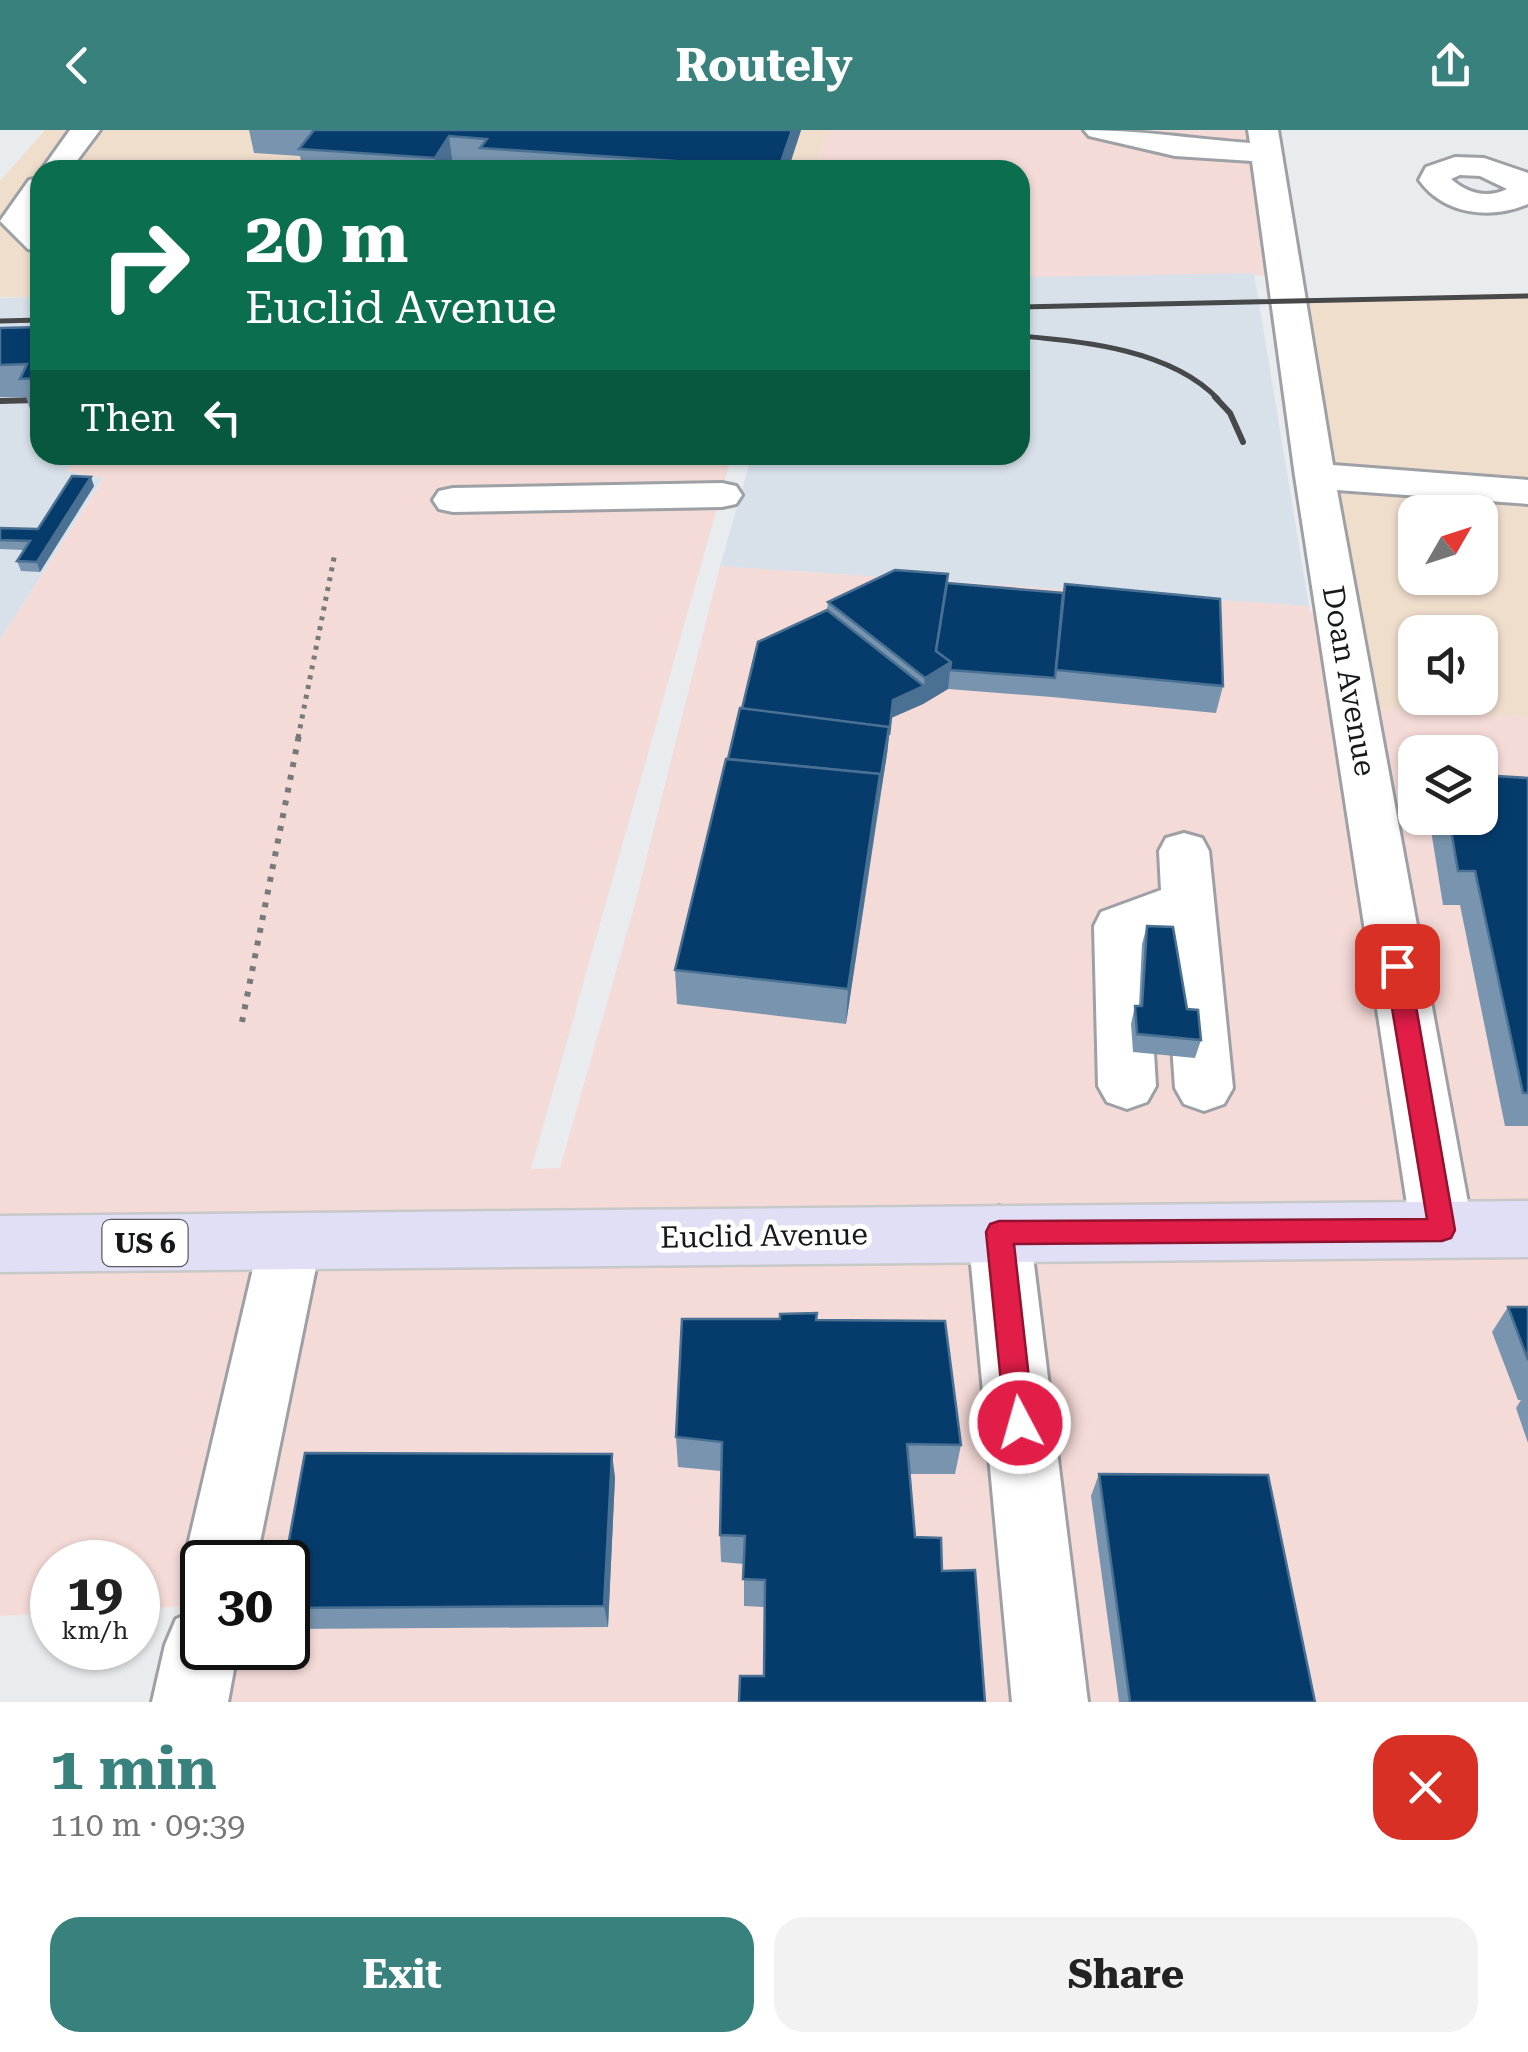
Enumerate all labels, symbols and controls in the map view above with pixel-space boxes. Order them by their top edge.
icon: back [50,38,105,93]
icon: share [1423,38,1478,93]
text: Routely [675,39,853,92]
text: 20 m [245,197,409,279]
icon: right [80,200,210,330]
text: Euclid Avenue [245,281,557,334]
icon: left [195,390,250,445]
text: Then [80,396,175,440]
north arrow [1398,495,1498,595]
map controls [1398,495,1498,835]
street label: Doan Avenue [1316,583,1383,779]
button: sound [1398,615,1498,715]
button: layers [1398,735,1498,835]
pin [1355,924,1440,1009]
icon: arrive [1370,939,1425,994]
street label: Euclid Avenue [660,1216,868,1255]
road number: US 6 [102,1220,188,1266]
position arrow [968,1371,1072,1475]
speed limit sign: 30 [180,1540,310,1670]
text: 19 [67,1564,123,1622]
text: km/h [62,1616,128,1645]
text: 1 min [50,1733,217,1804]
button: close [1373,1735,1478,1840]
text: 110 m · 09:39 [50,1806,245,1844]
button: Exit [50,1917,754,2032]
button: Share [774,1917,1478,2032]

